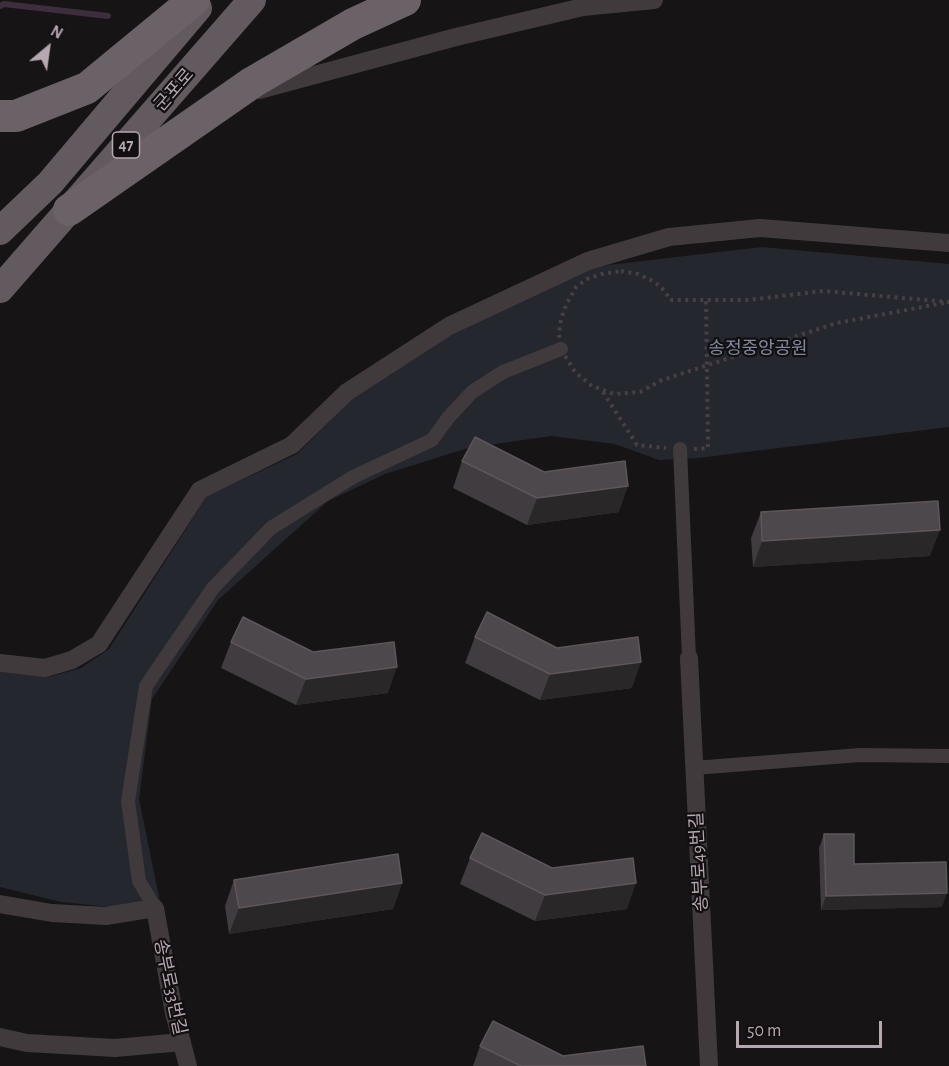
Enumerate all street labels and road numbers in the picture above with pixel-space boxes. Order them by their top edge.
street label: 군포로 [150,64,198,116]
road number: 47 [112,132,140,158]
street label: 송부로49번길 [686,812,712,912]
street label: 송부로33번길 [149,937,191,1037]

